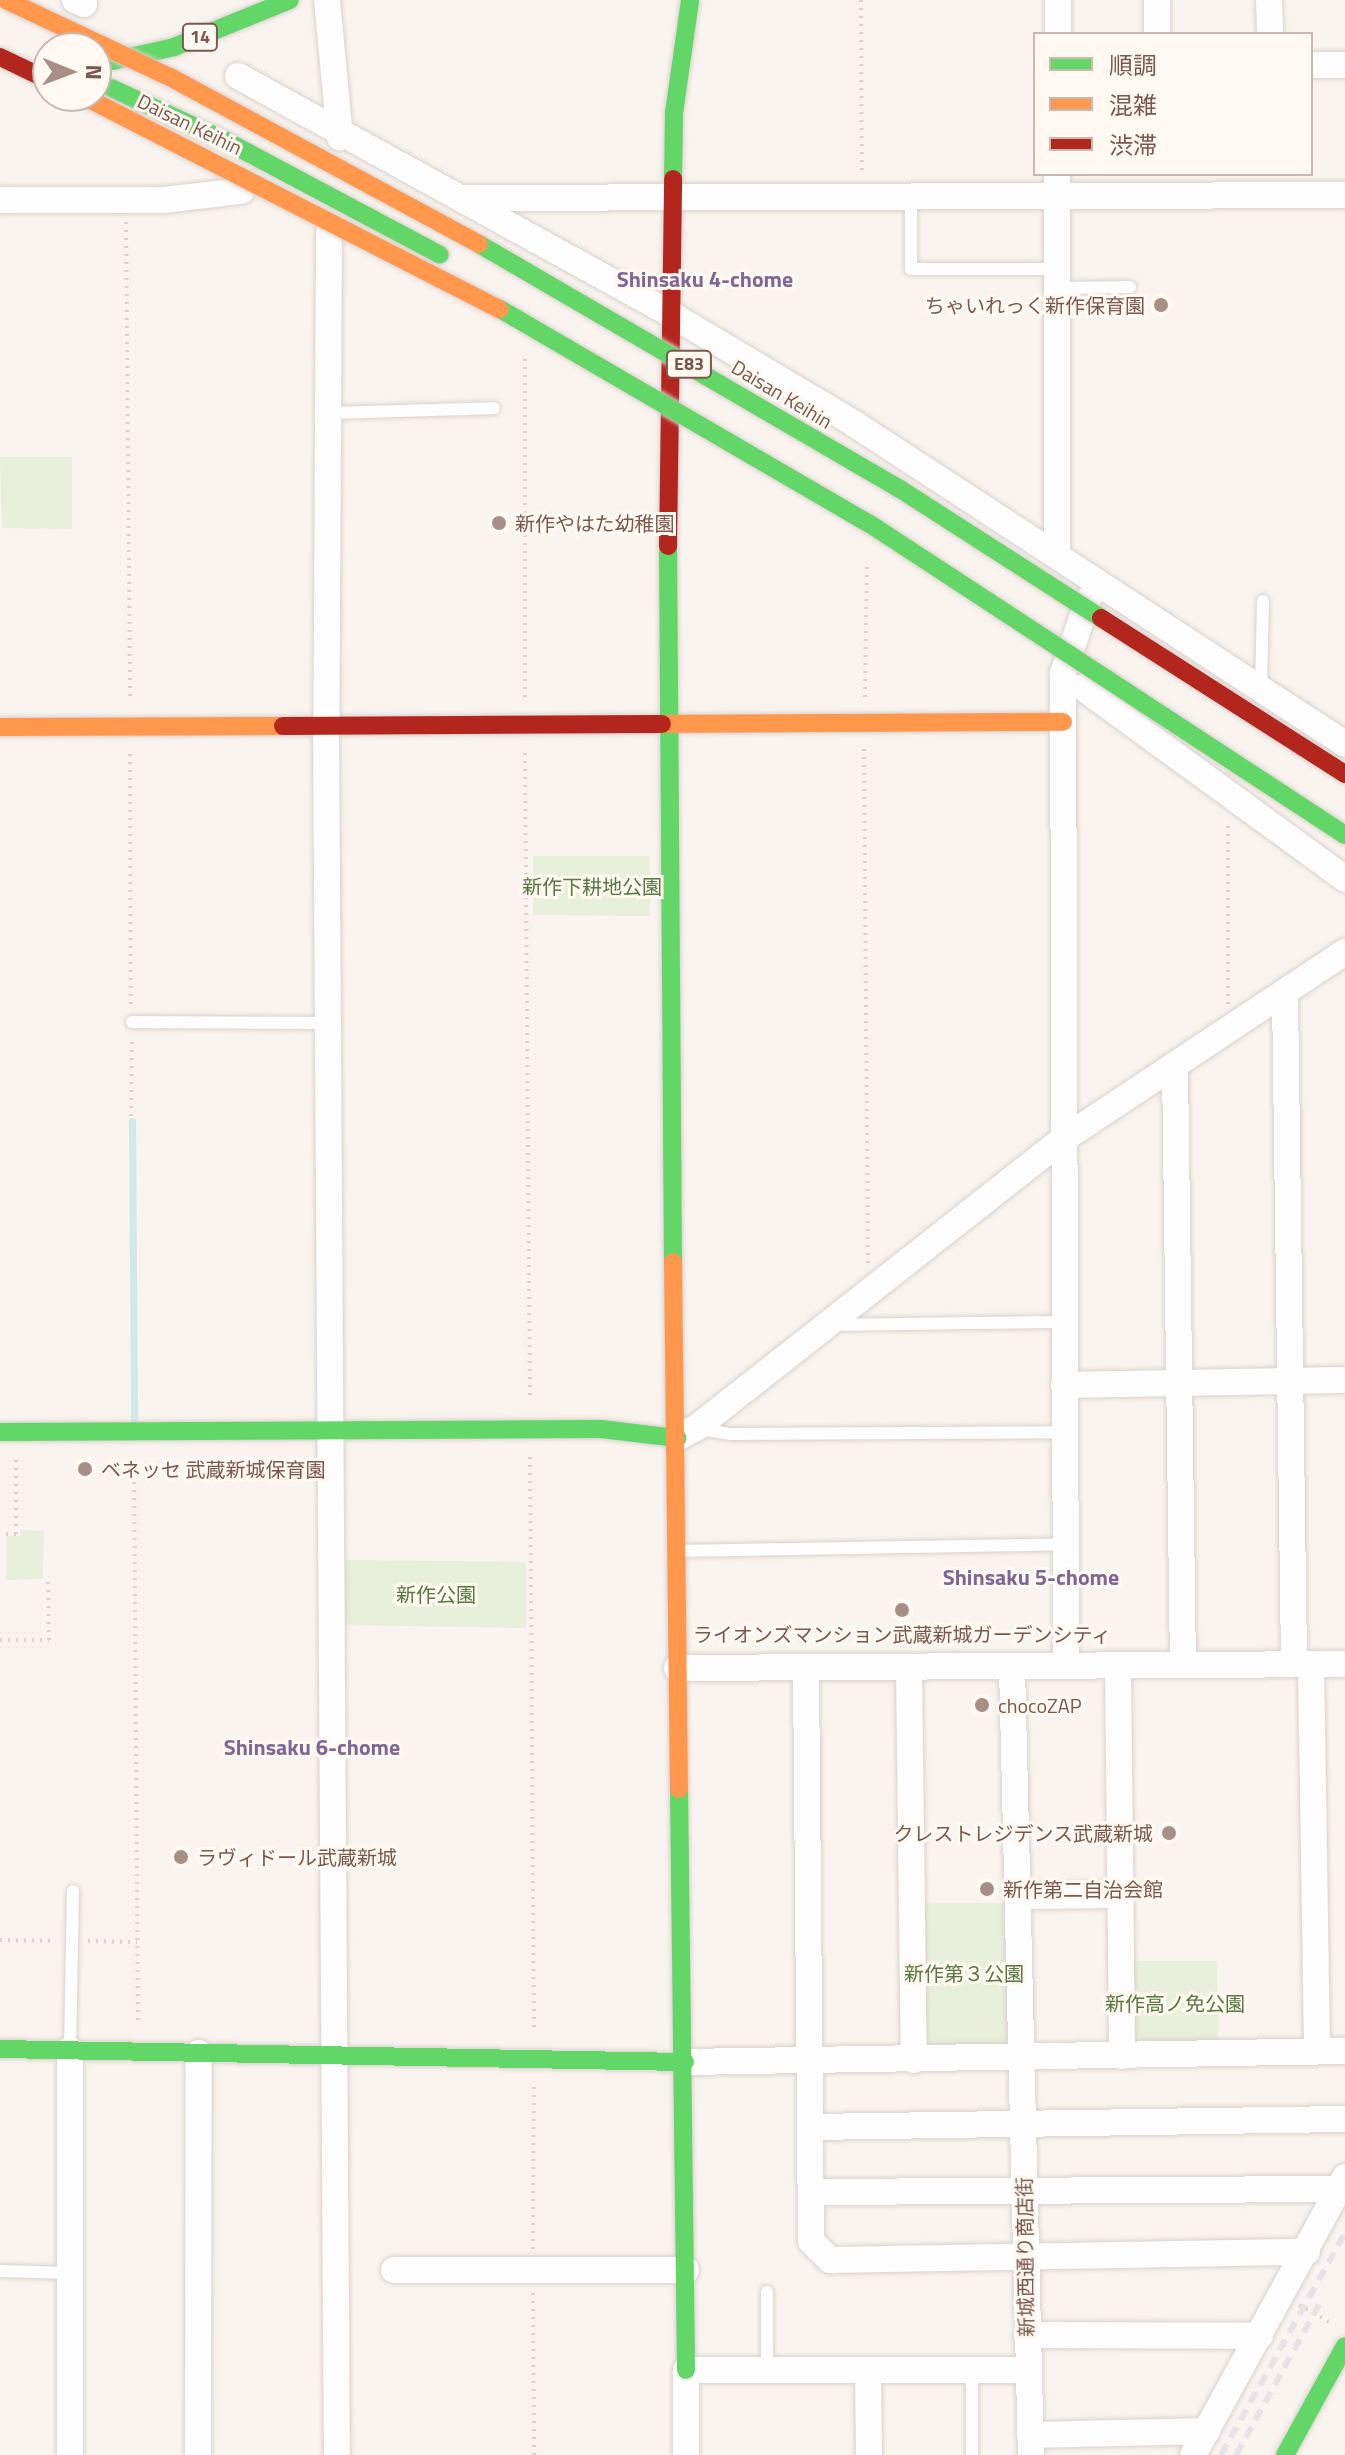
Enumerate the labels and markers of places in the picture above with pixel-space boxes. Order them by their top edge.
place label: ちゃいれっく新作保育園 [925,293,1145,317]
marker: ちゃいれっく新作保育園 [1152,296,1170,314]
place label: 新作やはた幼稚園 [515,511,675,535]
marker: 新作やはた幼稚園 [490,514,508,532]
place label: ベネッセ 武蔵新城保育園 [101,1457,325,1481]
marker: ベネッセ 武蔵新城保育園 [76,1460,94,1478]
marker: ライオンズマンション武蔵新城ガーデンシティ [893,1601,911,1619]
place label: ライオンズマンション武蔵新城ガーデンシティ [692,1622,1112,1646]
place label: chocoZAP [998,1693,1082,1717]
marker: chocoZAP [973,1696,991,1714]
place label: クレストレジデンス武蔵新城 [893,1821,1153,1845]
marker: クレストレジデンス武蔵新城 [1160,1824,1178,1842]
place label: ラヴィドール武蔵新城 [197,1845,397,1869]
marker: ラヴィドール武蔵新城 [172,1848,190,1866]
place label: 新作第二自治会館 [1003,1877,1163,1901]
marker: 新作第二自治会館 [978,1880,996,1898]

